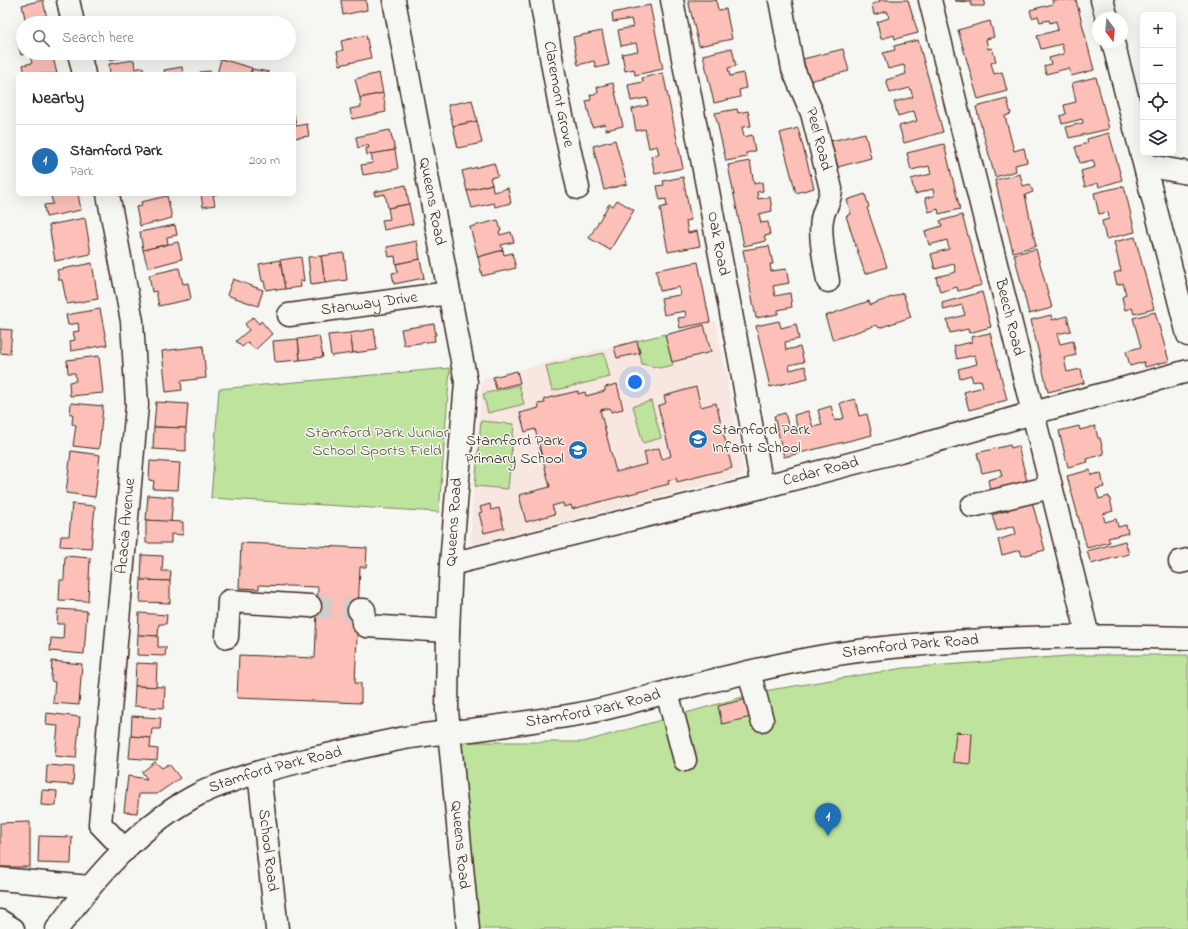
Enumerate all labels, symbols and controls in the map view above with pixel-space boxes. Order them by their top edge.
north arrow [1092,12,1128,48]
map controls [1140,12,1176,156]
button: + [1140,12,1176,48]
search box [16,16,296,60]
icon: search [30,27,52,49]
text: Search here [62,27,134,49]
street label: Claremont Grove [537,40,581,151]
button: − [1140,48,1176,84]
button: locate [1140,84,1176,120]
text: Nearby [32,86,84,111]
street label: Peel Road [799,103,838,173]
button: layers [1140,120,1176,156]
text: Stamford Park [70,140,162,162]
text: 1 [43,151,47,170]
text: 200 m [249,151,280,170]
street label: Queens Road [412,156,452,247]
text: Park [70,162,94,181]
street label: Oak Road [700,210,736,278]
street label: Beech Road [988,275,1030,358]
street label: Stanway Drive [319,285,420,323]
your location [625,372,645,392]
place label: Stamford Park Infant School [712,418,811,460]
park label: Stamford Park Junior School Sports Field [305,421,449,463]
school or university icon: Stamford Park Infant School [687,428,709,450]
place label: Stamford Park Primary School [465,429,565,471]
school or university icon: Stamford Park Primary School [567,439,589,461]
street label: Cedar Road [780,450,861,493]
street label: Acacia Avenue [110,476,142,575]
street label: Queens Road [439,477,469,567]
street label: Stamford Park Road [840,628,980,665]
street label: Stamford Park Road [524,682,663,734]
street label: Stamford Park Road [205,740,344,800]
street label: Queens Road [444,800,476,890]
pin: 1 [815,803,841,836]
street label: School Road [251,808,285,893]

